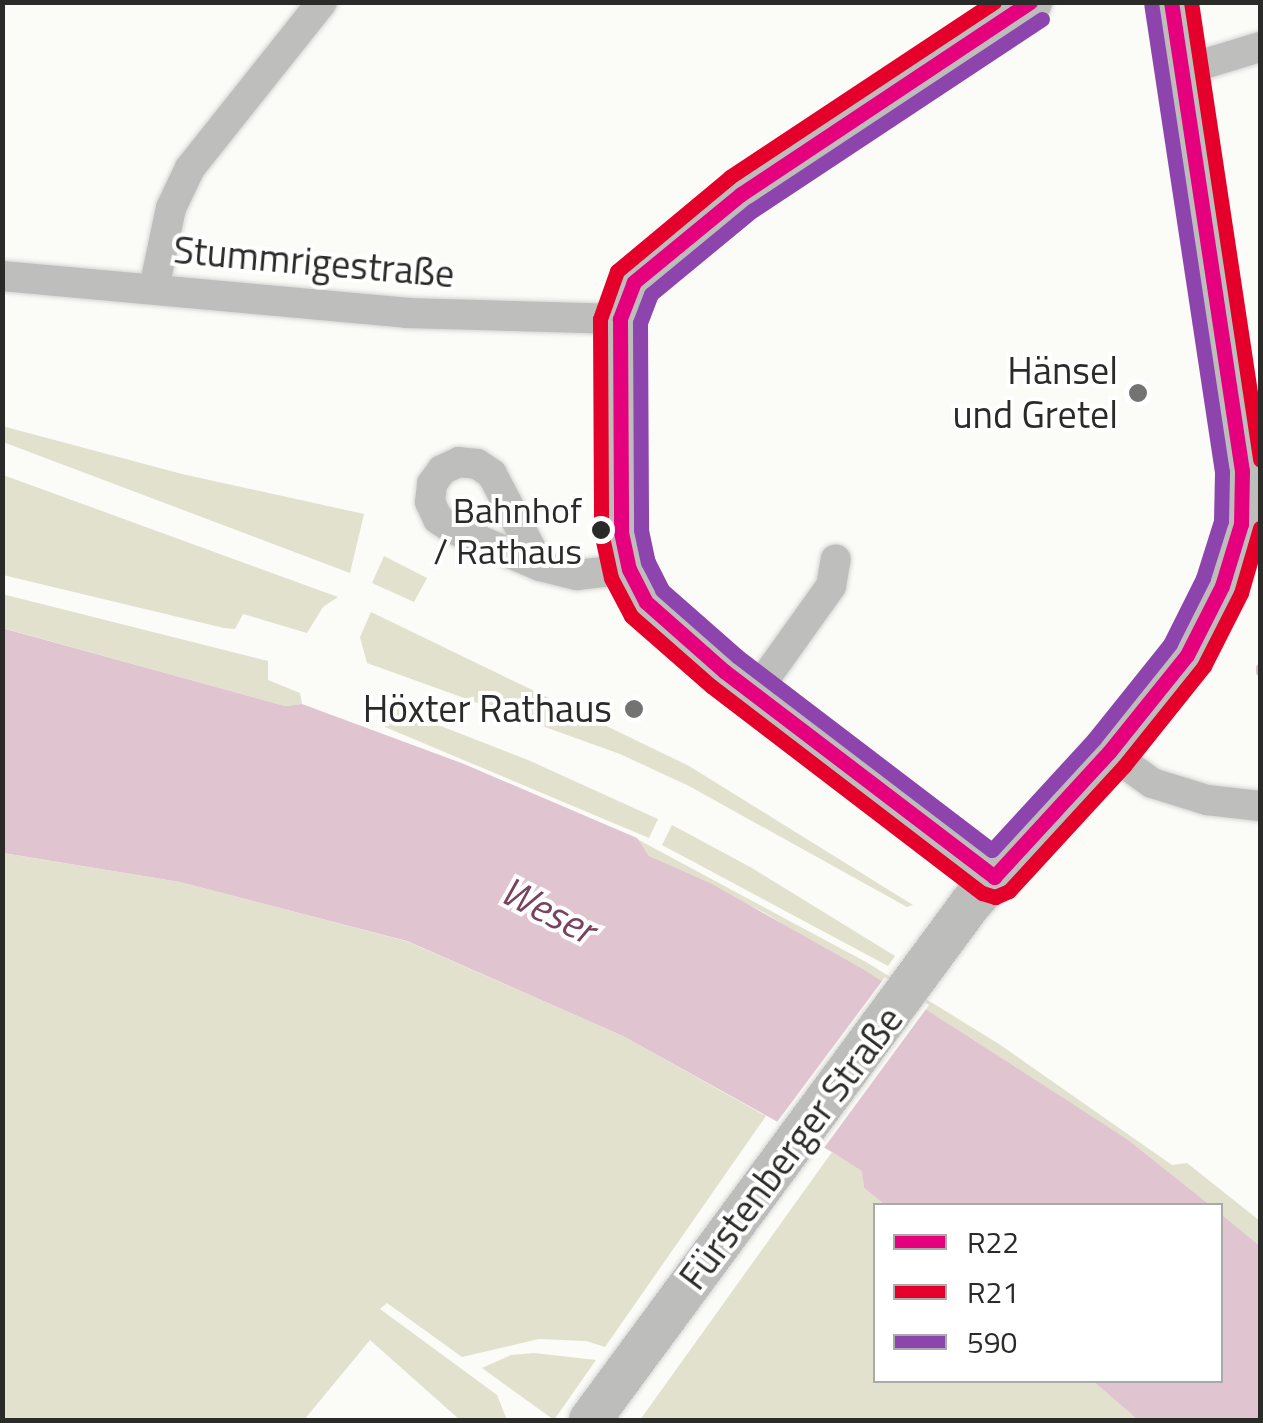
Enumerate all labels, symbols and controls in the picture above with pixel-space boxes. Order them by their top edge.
street label: Stummrigestraße [172,227,456,297]
place label: Hänsel und Gretel [952,348,1118,438]
marker: Hänsel und Gretel [1127,382,1149,404]
place label: Bahnhof / Rathaus [433,487,582,572]
marker: Bahnhof / Rathaus [591,520,611,540]
place label: Höxter Rathaus [363,686,612,732]
marker: Höxter Rathaus [621,696,647,722]
water label: Weser [493,866,603,954]
street label: Fürstenberger Straße [670,998,912,1298]
legend [873,1203,1223,1383]
text: R22 [967,1219,1019,1265]
text: R21 [967,1269,1019,1315]
text: 590 [967,1319,1017,1365]

